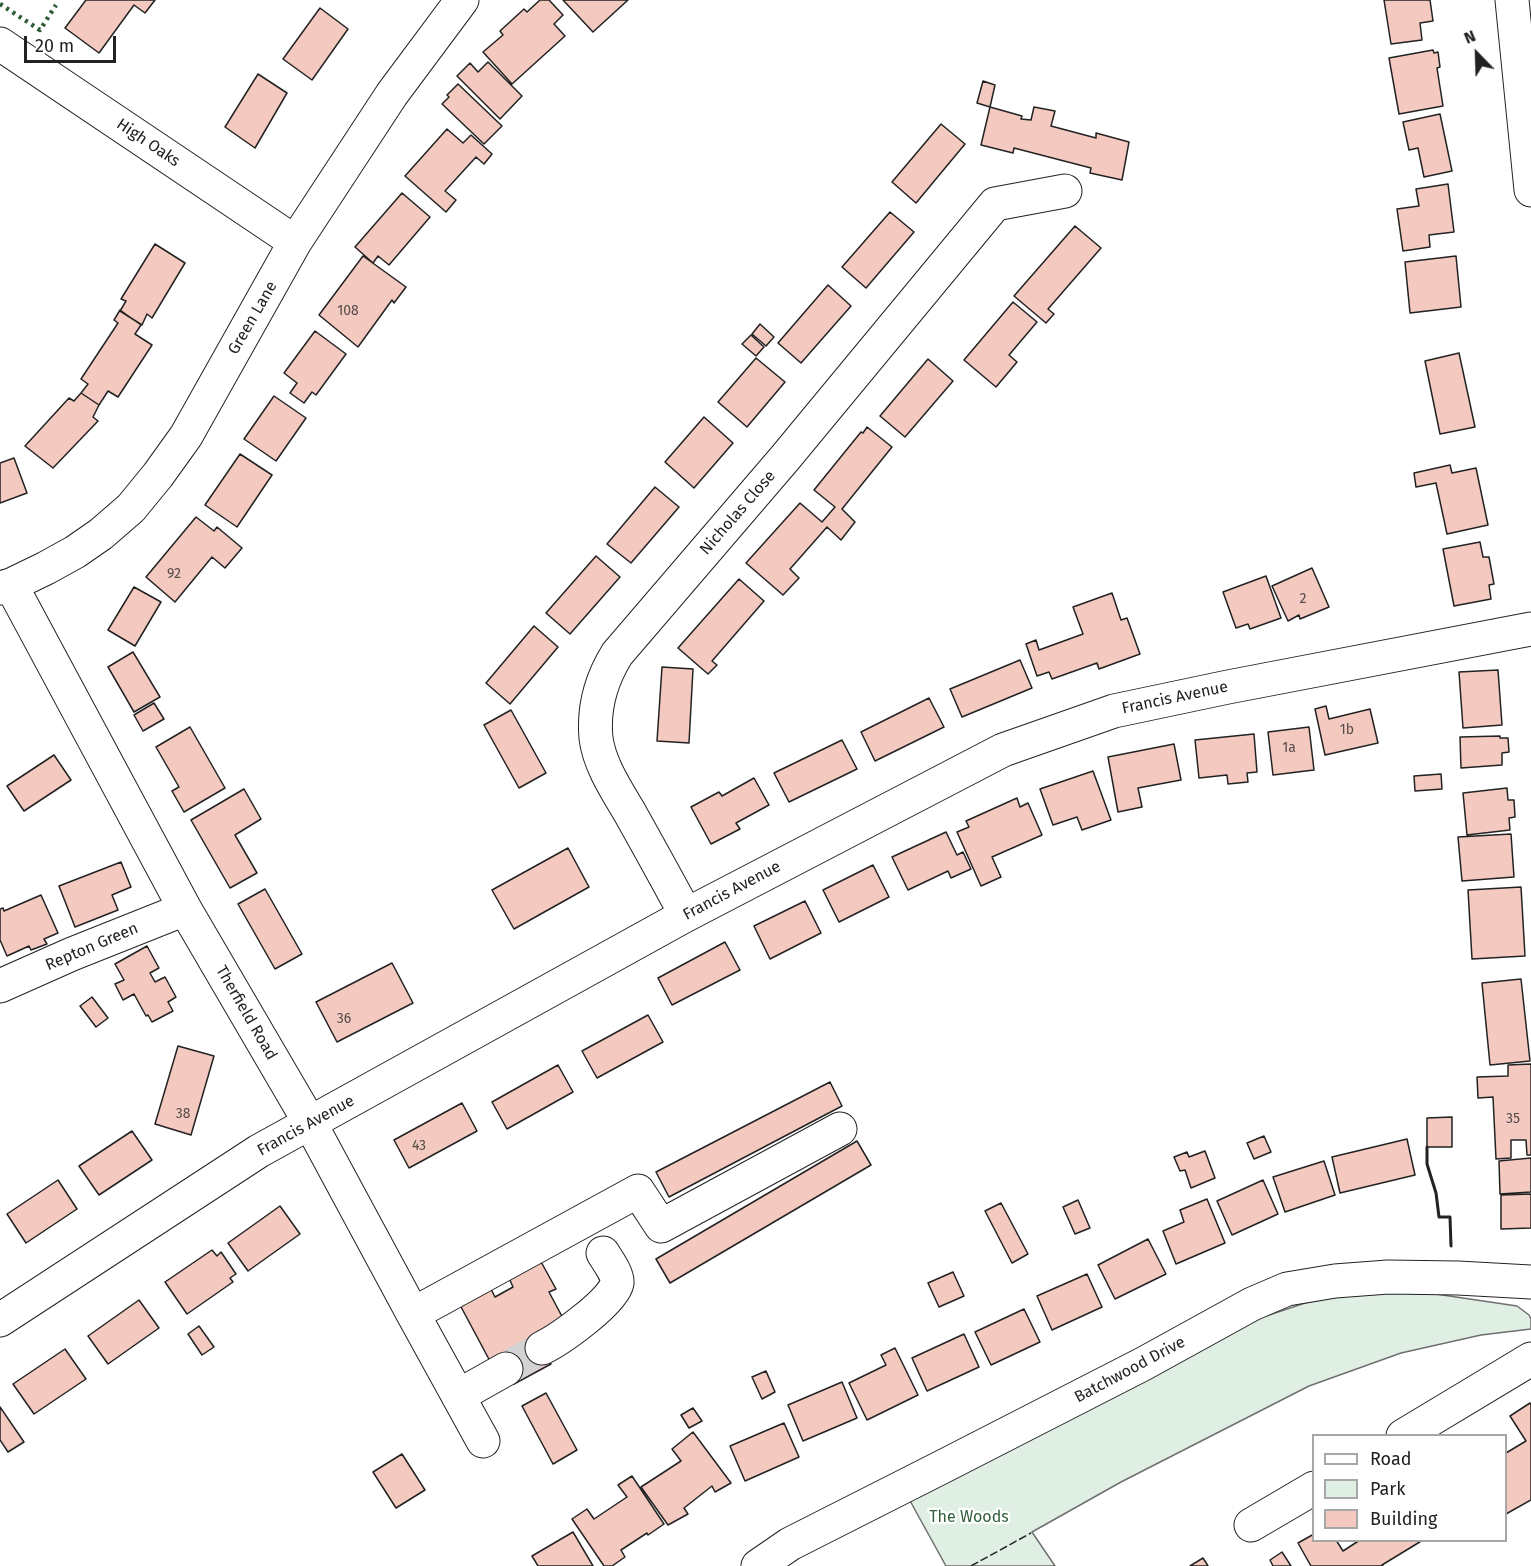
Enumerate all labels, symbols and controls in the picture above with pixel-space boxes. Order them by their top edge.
scale bar [27,24,118,62]
north arrow [1447,24,1507,84]
text: N [1461,26,1478,48]
text: 20 m [35,35,74,57]
street label: High Oaks [113,115,183,171]
street label: Green Lane [224,278,282,358]
house number: 108 [337,303,359,319]
street label: Nicholas Close [696,467,780,559]
house number: 92 [167,566,181,582]
house number: 2 [1300,591,1306,607]
street label: Francis Avenue [1120,677,1230,719]
house number: 1b [1340,722,1354,738]
house number: 1a [1282,740,1296,756]
street label: Francis Avenue [680,857,784,925]
street label: Repton Green [43,919,141,975]
street label: Therfield Road [211,962,281,1064]
house number: 36 [337,1011,351,1027]
street label: Francis Avenue [254,1091,358,1161]
house number: 38 [176,1106,190,1122]
house number: 35 [1506,1111,1520,1127]
house number: 43 [412,1138,426,1154]
street label: Batchwood Drive [1071,1333,1189,1407]
legend [1312,1434,1507,1542]
text: Road [1370,1448,1412,1470]
text: Park [1370,1478,1405,1500]
park label: The Woods [929,1508,1009,1528]
text: Building [1370,1508,1437,1530]

